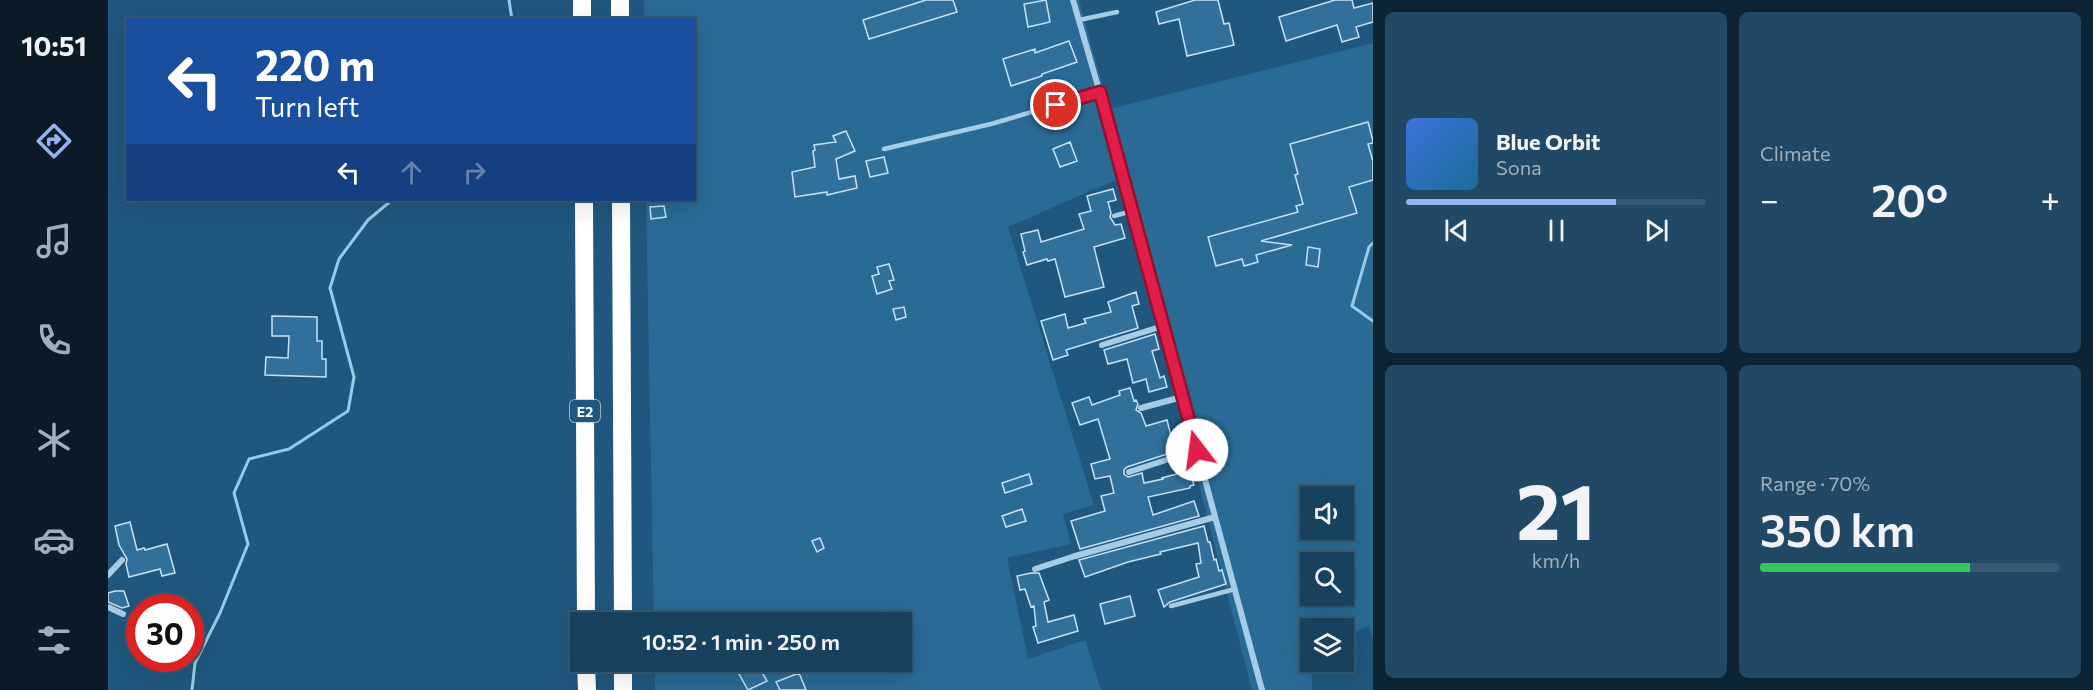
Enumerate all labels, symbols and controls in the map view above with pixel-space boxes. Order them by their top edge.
text: 10:51 [21,29,87,62]
text: 220 m [255,38,375,90]
icon: left [156,42,234,120]
pin [1030,79,1081,130]
icon: arrive [1039,88,1072,121]
text: Turn left [255,90,359,123]
icon: directions [33,120,75,162]
text: Blue Orbit [1496,128,1600,155]
text: Climate [1760,141,1830,165]
text: Sona [1496,155,1542,179]
icon: left [332,156,365,189]
icon: ahead [395,156,428,189]
icon: right [458,156,491,189]
text: 20° [1871,171,1948,226]
text: − [1760,178,1779,219]
text: + [2041,178,2060,219]
icon: previous [1440,214,1473,247]
icon: pause [1540,214,1573,247]
icon: next [1640,214,1673,247]
icon: music [33,220,75,262]
icon: phone [33,319,75,361]
road number: E2 [570,400,600,422]
position arrow [1165,418,1229,482]
icon: climate [33,419,75,461]
text: 21 [1516,461,1596,556]
text: Range · 70% [1760,471,1870,495]
map controls [1300,486,1354,672]
button: sound [1300,486,1354,540]
text: 350 km [1760,501,1915,556]
icon: car [33,519,75,561]
text: km/h [1532,548,1580,572]
button: search [1300,552,1354,606]
speed limit sign: 30 [126,594,204,672]
button: layers [1300,618,1354,672]
icon: filters [33,619,75,661]
text: 10:52 · 1 min · 250 m [642,628,840,655]

